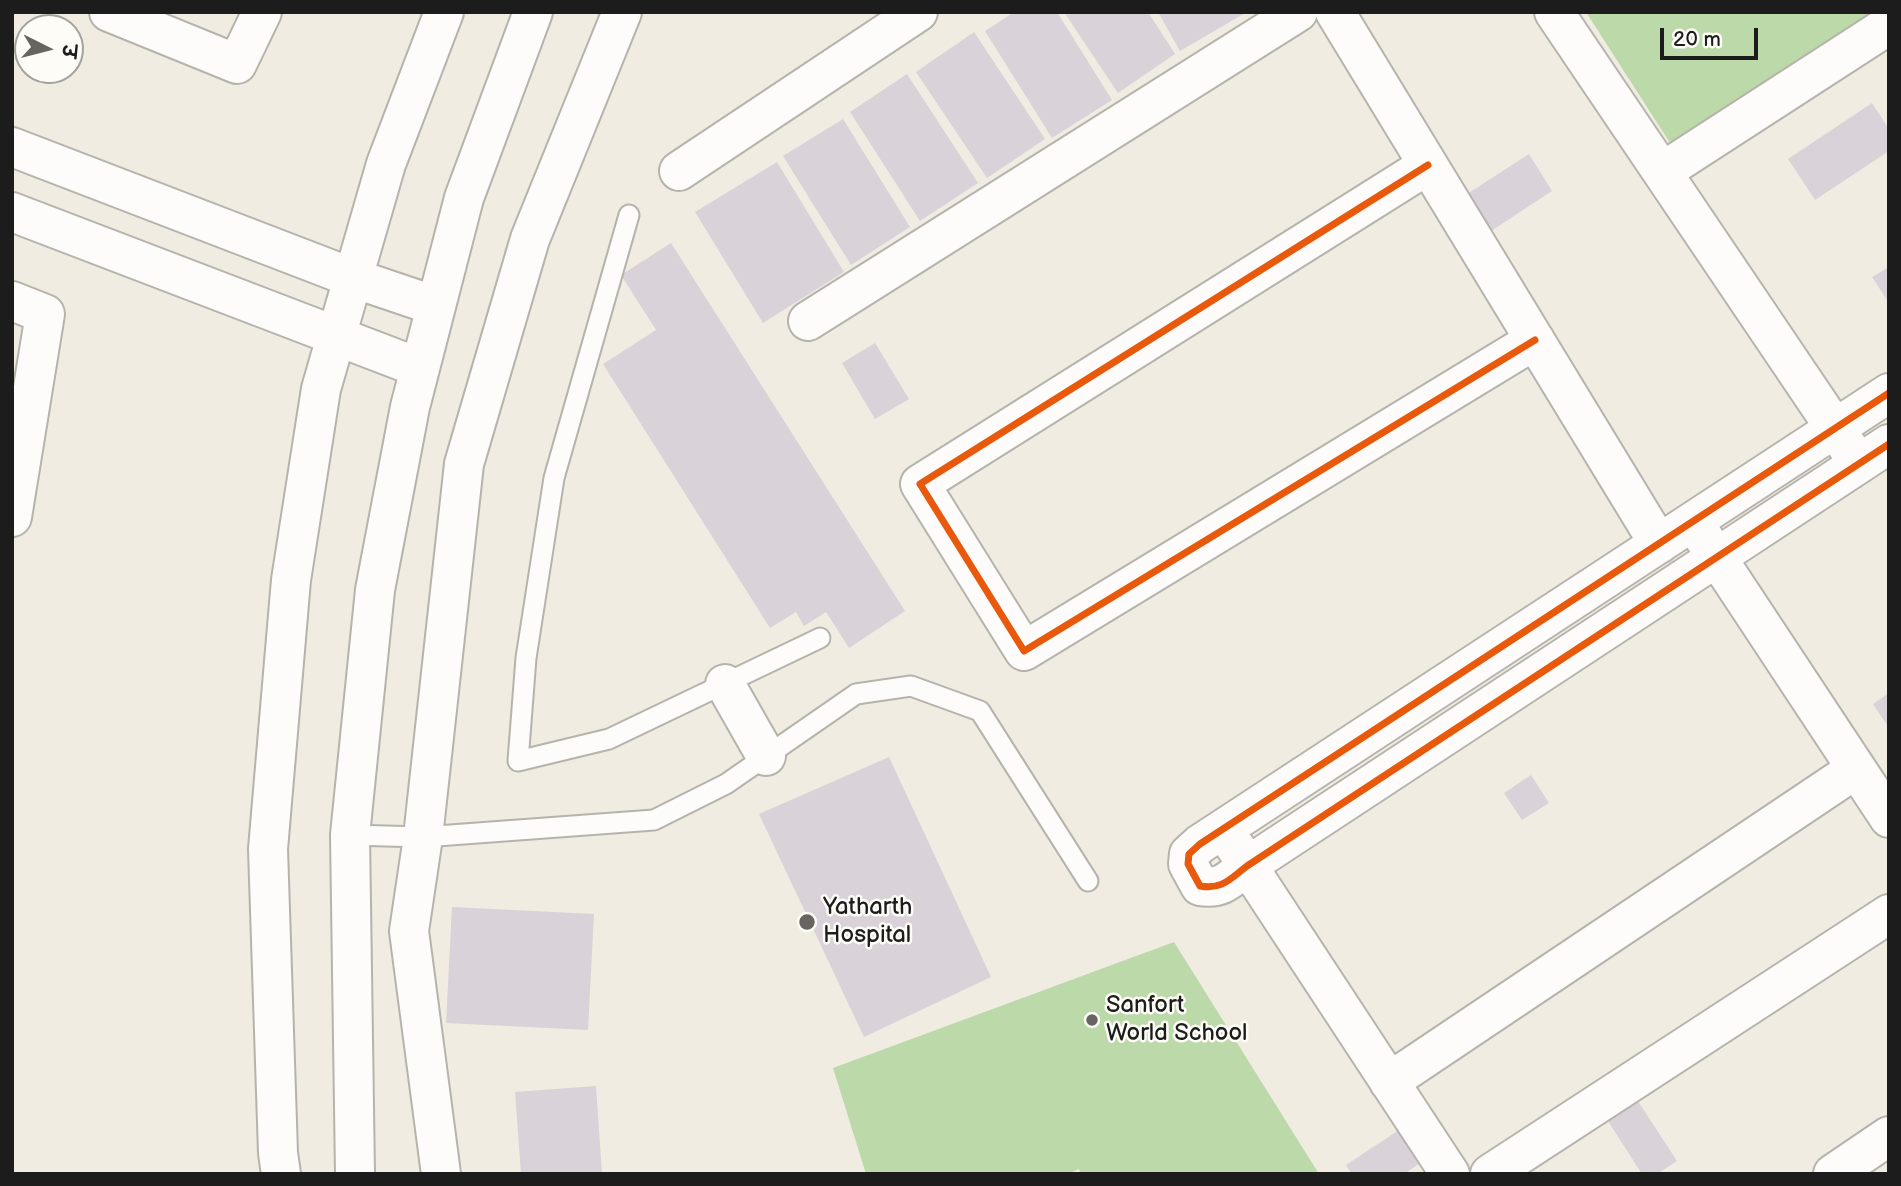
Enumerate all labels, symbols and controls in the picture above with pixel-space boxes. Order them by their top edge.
north arrow [14,14,84,84]
scale bar [1663,14,1761,58]
text: 20 m [1673,27,1721,52]
text: उ [56,44,80,59]
place label: Yatharth Hospital [823,894,912,950]
marker: Yatharth Hospital [797,912,817,932]
place label: Sanfort World School [1106,992,1247,1048]
marker: Sanfort World School [1084,1012,1100,1028]

